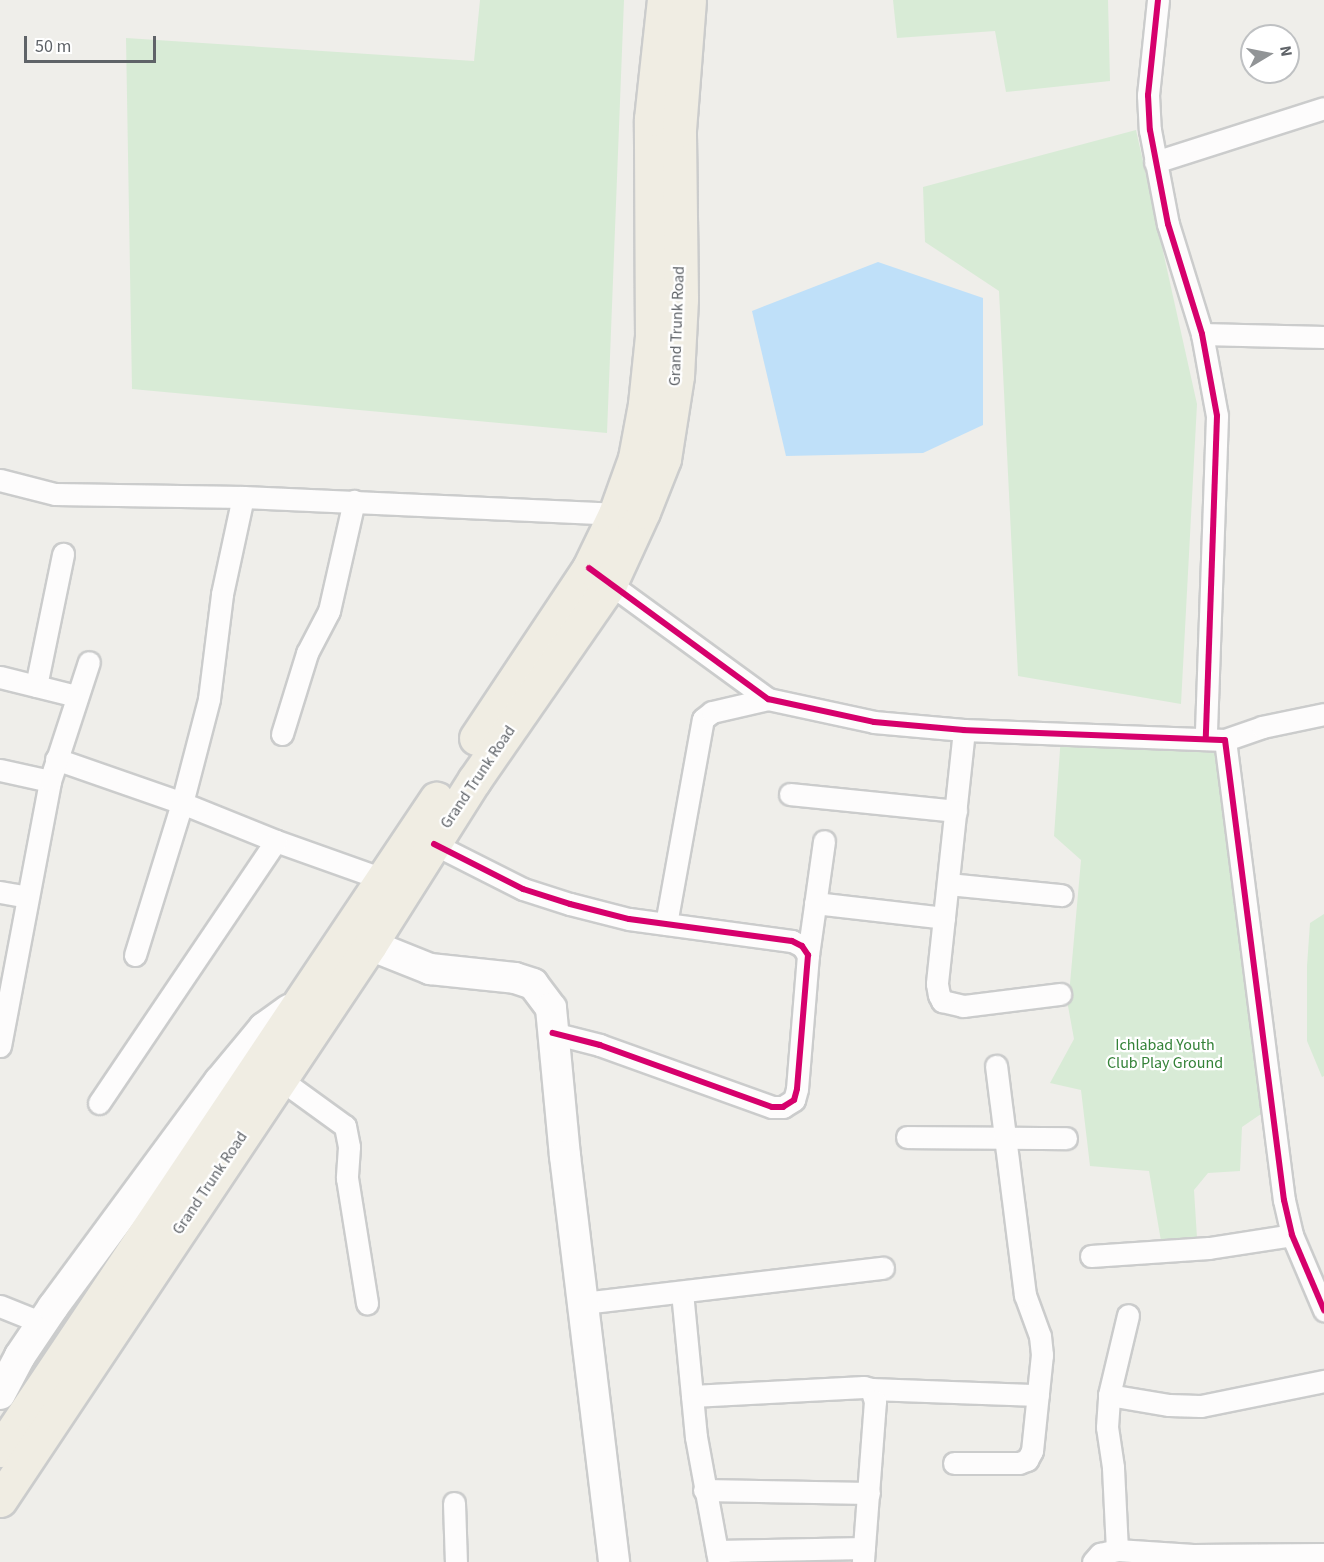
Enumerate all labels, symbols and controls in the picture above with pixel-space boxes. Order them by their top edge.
scale bar [27,24,159,62]
north arrow [1240,24,1300,84]
text: 50 m [35,34,71,59]
text: N [1274,44,1298,58]
street label: Grand Trunk Road [665,266,689,386]
street label: Grand Trunk Road [436,722,520,832]
park label: Ichlabad Youth Club Play Ground [1107,1035,1223,1073]
street label: Grand Trunk Road [168,1128,252,1238]

